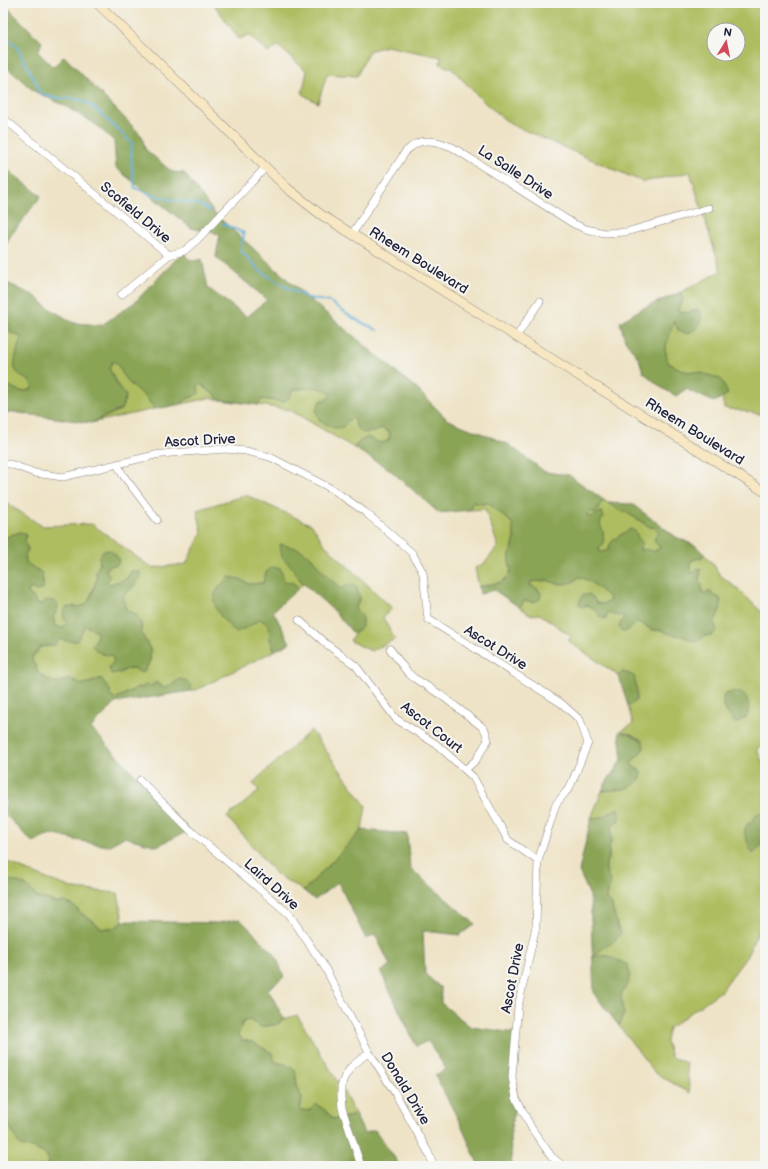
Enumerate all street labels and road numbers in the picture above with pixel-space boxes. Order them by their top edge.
street label: La Salle Drive [475,142,557,203]
street label: Scofield Drive [97,178,174,247]
street label: Rheem Boulevard [366,223,471,298]
street label: Rheem Boulevard [642,394,747,469]
street label: Ascot Drive [164,430,236,451]
street label: Ascot Drive [461,621,530,673]
street label: Ascot Court [398,698,466,757]
street label: Laird Drive [241,855,303,914]
street label: Ascot Drive [497,942,528,1015]
street label: Donald Drive [377,1049,434,1128]

